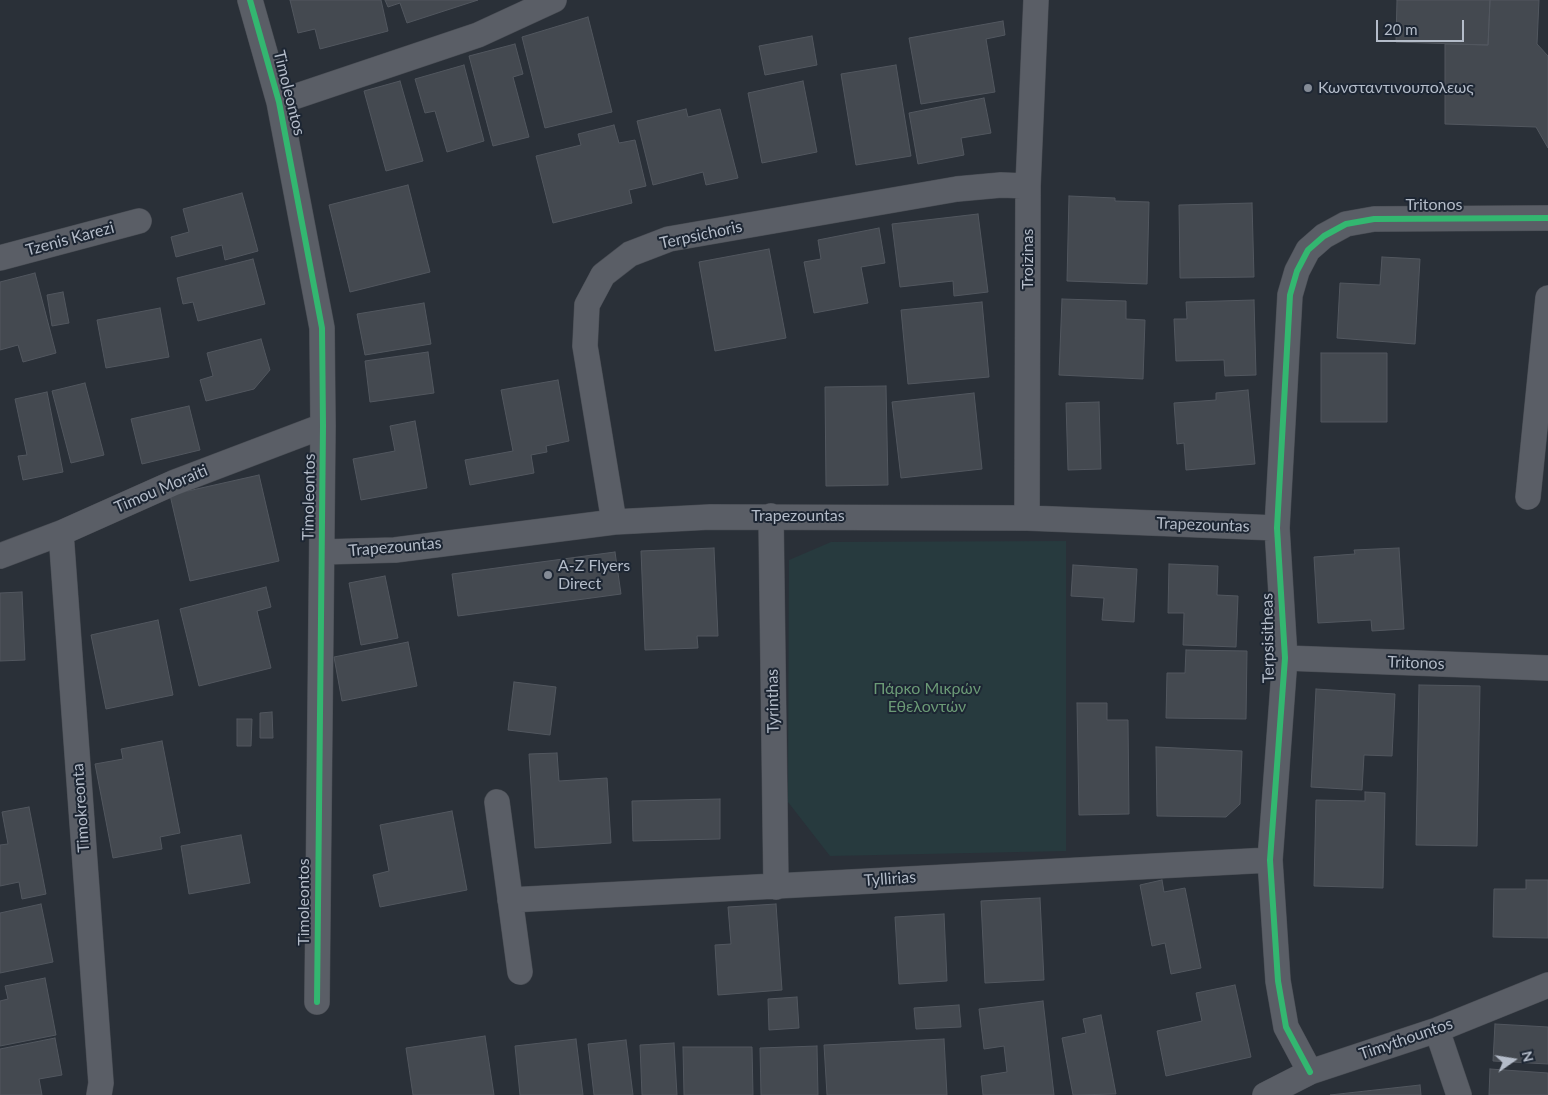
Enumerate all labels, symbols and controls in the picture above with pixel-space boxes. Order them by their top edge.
scale bar [1378,10,1466,42]
text: 20 m [1384,20,1418,38]
street label: Timoleontos [269,48,309,138]
place label: Κωνσταντινουπολεως [1318,78,1474,98]
marker: Κωνσταντινουπολεως [1302,82,1314,94]
street label: Tritonos [1405,195,1463,215]
street label: Terpsichoris [658,217,744,253]
street label: Tzenis Karezi [24,218,116,260]
street label: Troizinas [1018,229,1038,289]
street label: Timoleontos [299,453,319,541]
street label: Timou Moraiti [111,461,211,517]
street label: Trapezountas [751,506,845,526]
street label: Trapezountas [1156,514,1250,536]
street label: Trapezountas [348,533,442,561]
place label: A-Z Flyers Direct [558,556,630,594]
marker: A-Z Flyers Direct [542,569,554,581]
street label: Terpsisitheas [1258,593,1278,683]
street label: Tritonos [1387,652,1445,674]
street label: Tyrinthas [763,669,783,733]
park label: Πάρκο Μικρών Εθελοντών [873,679,981,717]
street label: Timokreonta [68,763,94,853]
street label: Timoleontos [294,858,314,946]
street label: Tyllirias [863,868,917,890]
street label: Timythountos [1357,1014,1455,1064]
north arrow [1488,1035,1538,1085]
text: N [1519,1049,1538,1064]

